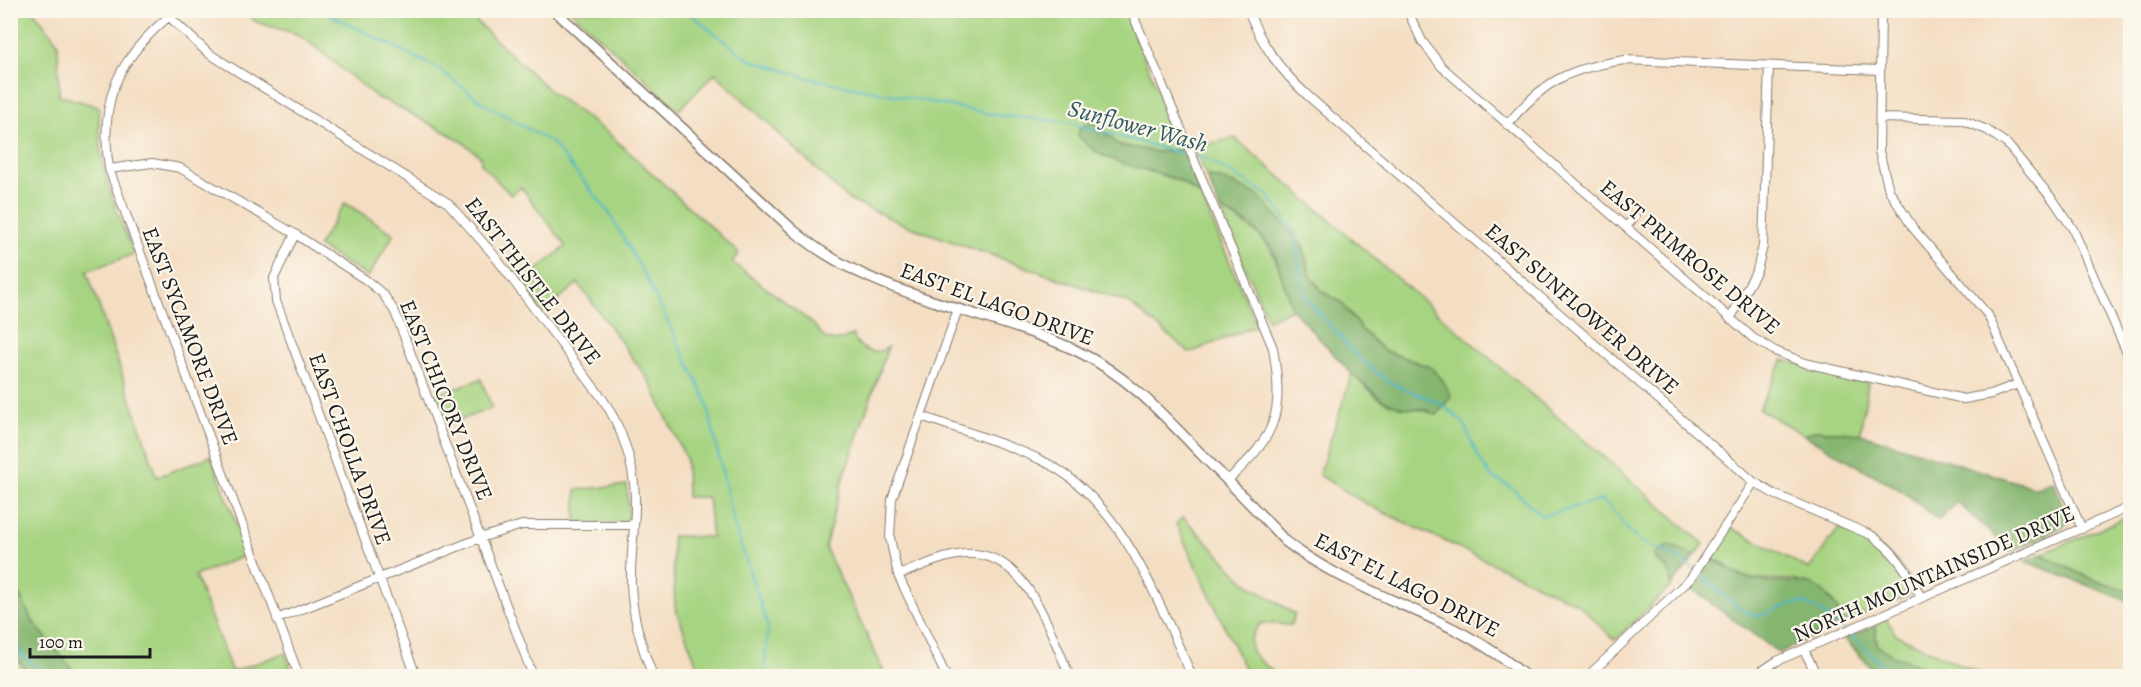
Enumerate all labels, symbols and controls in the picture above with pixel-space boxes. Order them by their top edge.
water label: Sunflower Wash [1064,92,1212,160]
street label: EAST PRIMROSE DRIVE [1594,173,1786,341]
street label: EAST THISTLE DRIVE [458,191,608,371]
street label: EAST SUNFLOWER DRIVE [1479,216,1685,402]
street label: EAST SYCAMORE DRIVE [135,223,245,449]
street label: EAST EL LAGO DRIVE [896,255,1098,353]
street label: EAST CHICORY DRIVE [392,295,500,505]
street label: EAST CHOLLA DRIVE [301,349,399,549]
street label: NORTH MOUNTAINSIDE DRIVE [1788,498,2080,650]
street label: EAST EL LAGO DRIVE [1309,525,1505,645]
scale bar [30,621,150,659]
text: 100 m [39,630,83,654]

